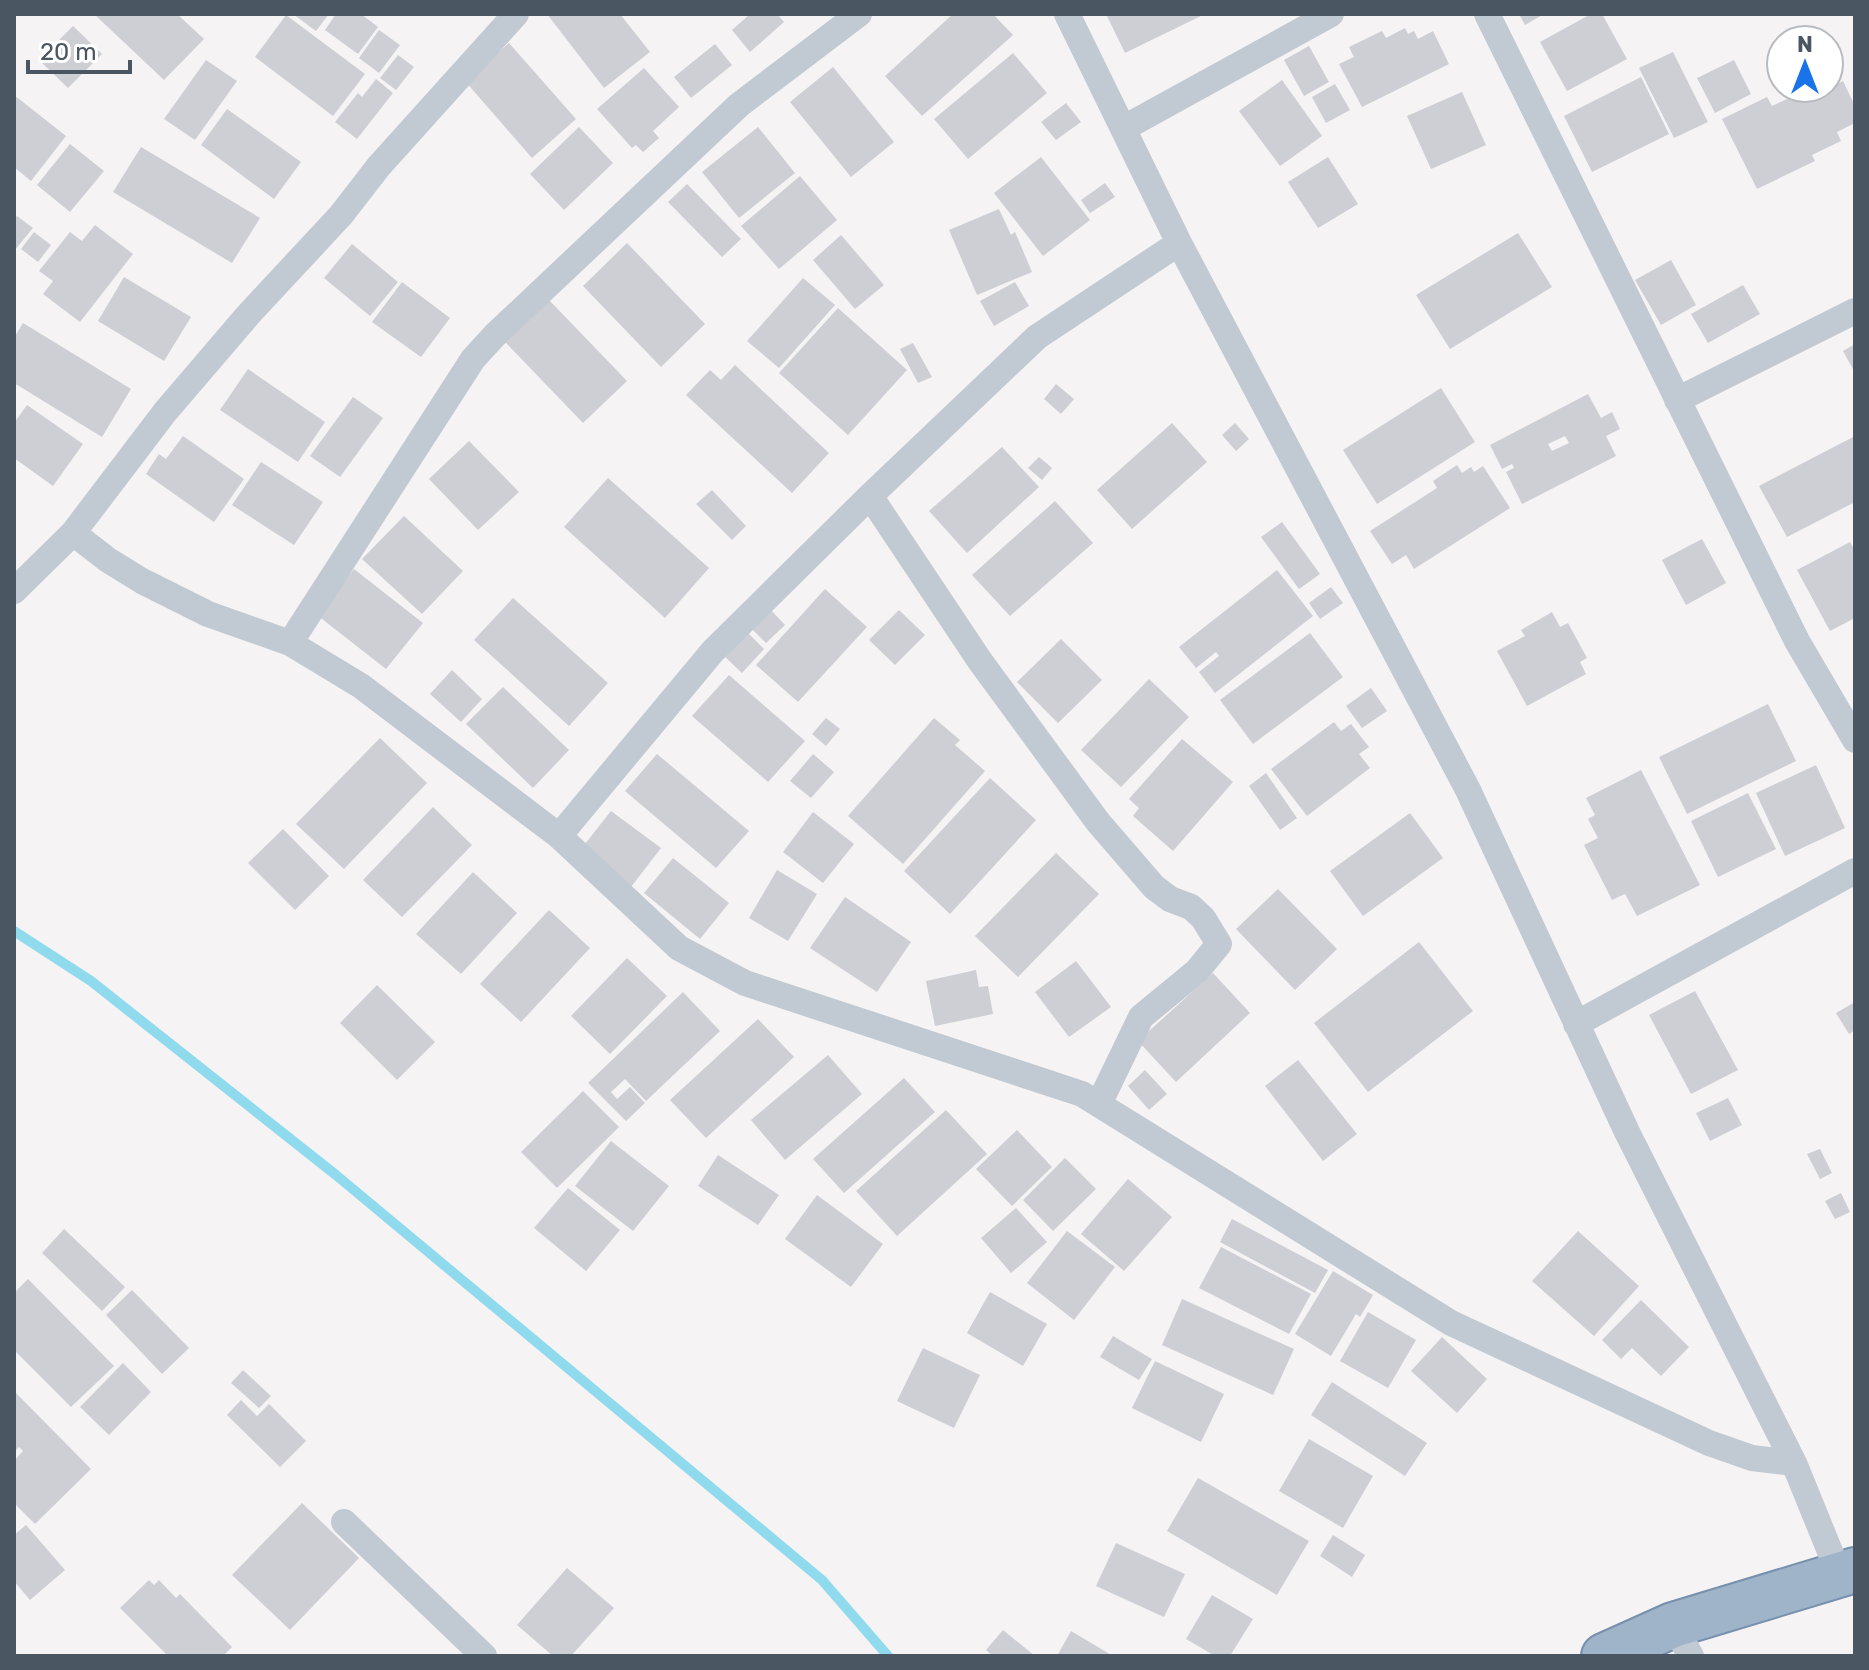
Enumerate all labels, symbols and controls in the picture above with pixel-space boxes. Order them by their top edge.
scale bar [28,24,130,74]
north arrow [1765,24,1845,104]
text: N [1797,31,1813,58]
text: 20 m [40,38,97,66]

